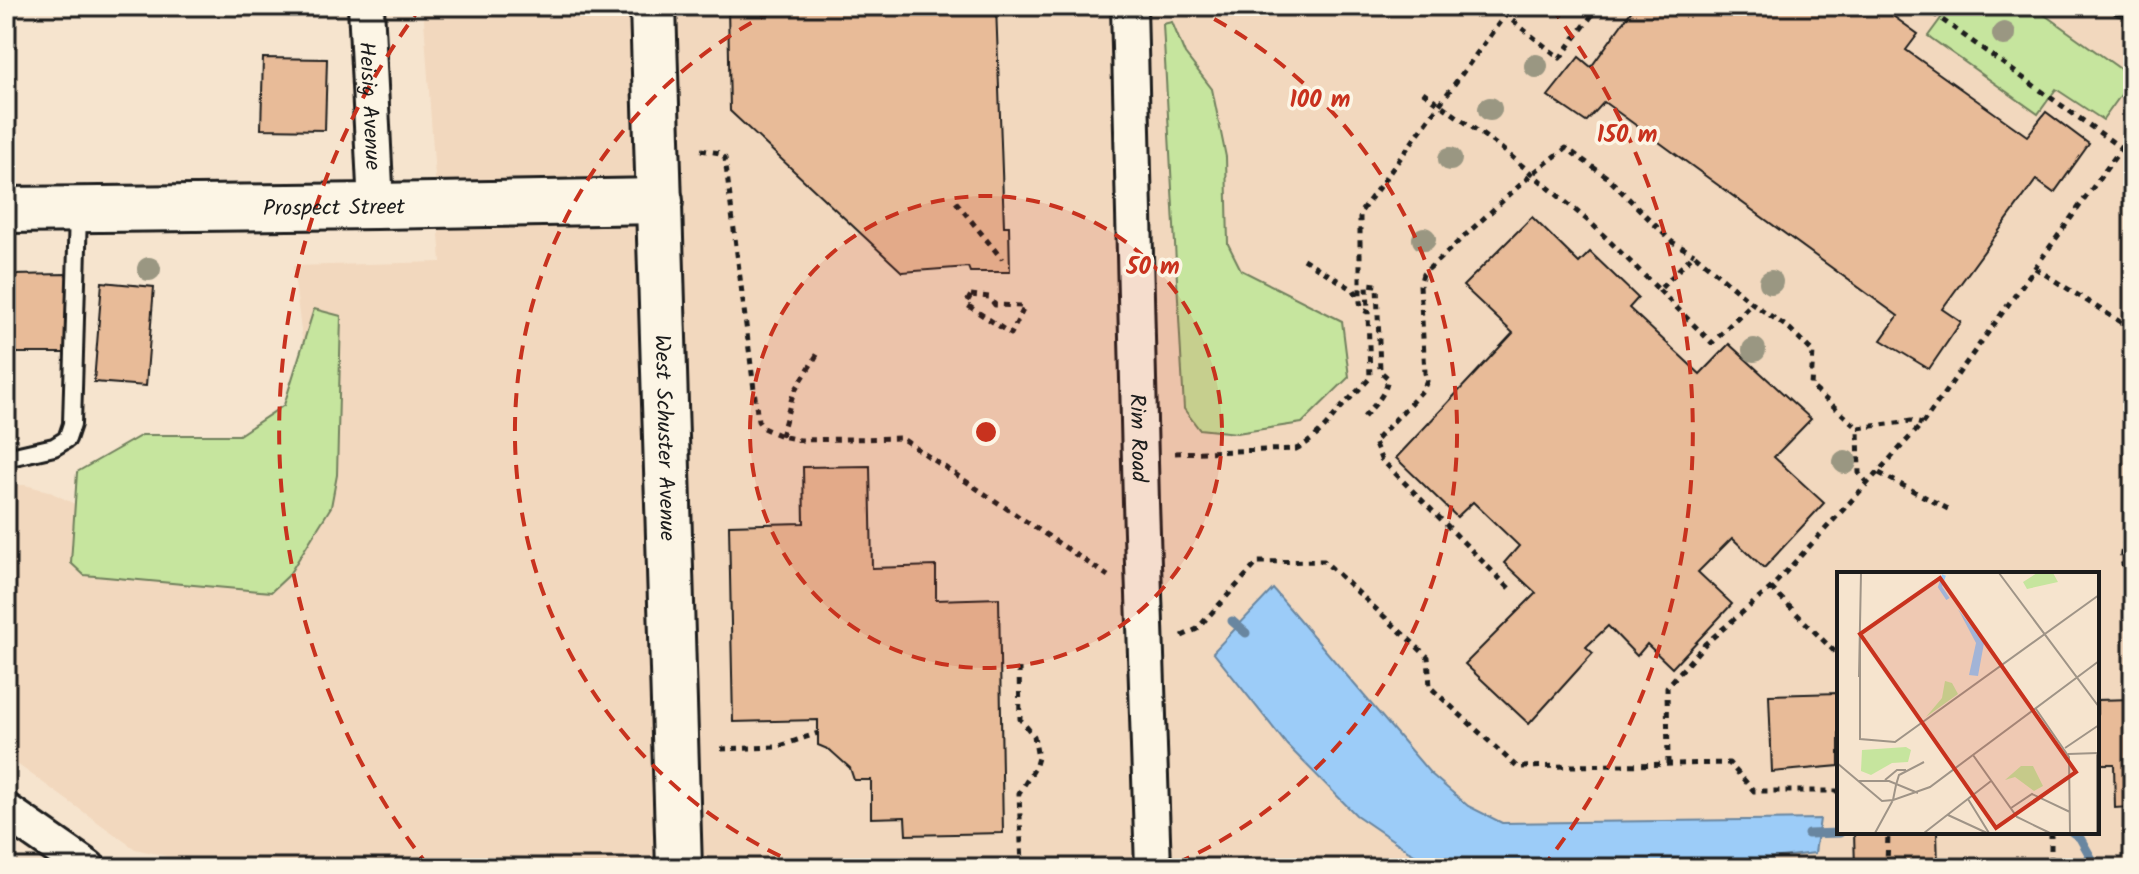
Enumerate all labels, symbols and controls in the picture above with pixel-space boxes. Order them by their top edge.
street label: Heisig Avenue [348,41,389,171]
text: 100 m [1290,81,1350,120]
text: 150 m [1597,116,1657,155]
street label: Prospect Street [263,190,406,227]
text: 50 m [1125,248,1180,287]
street label: West Schuster Avenue [643,334,684,542]
street label: Rim Road [1118,393,1156,484]
centre of rings [972,418,1000,446]
inset map [1837,572,2099,834]

